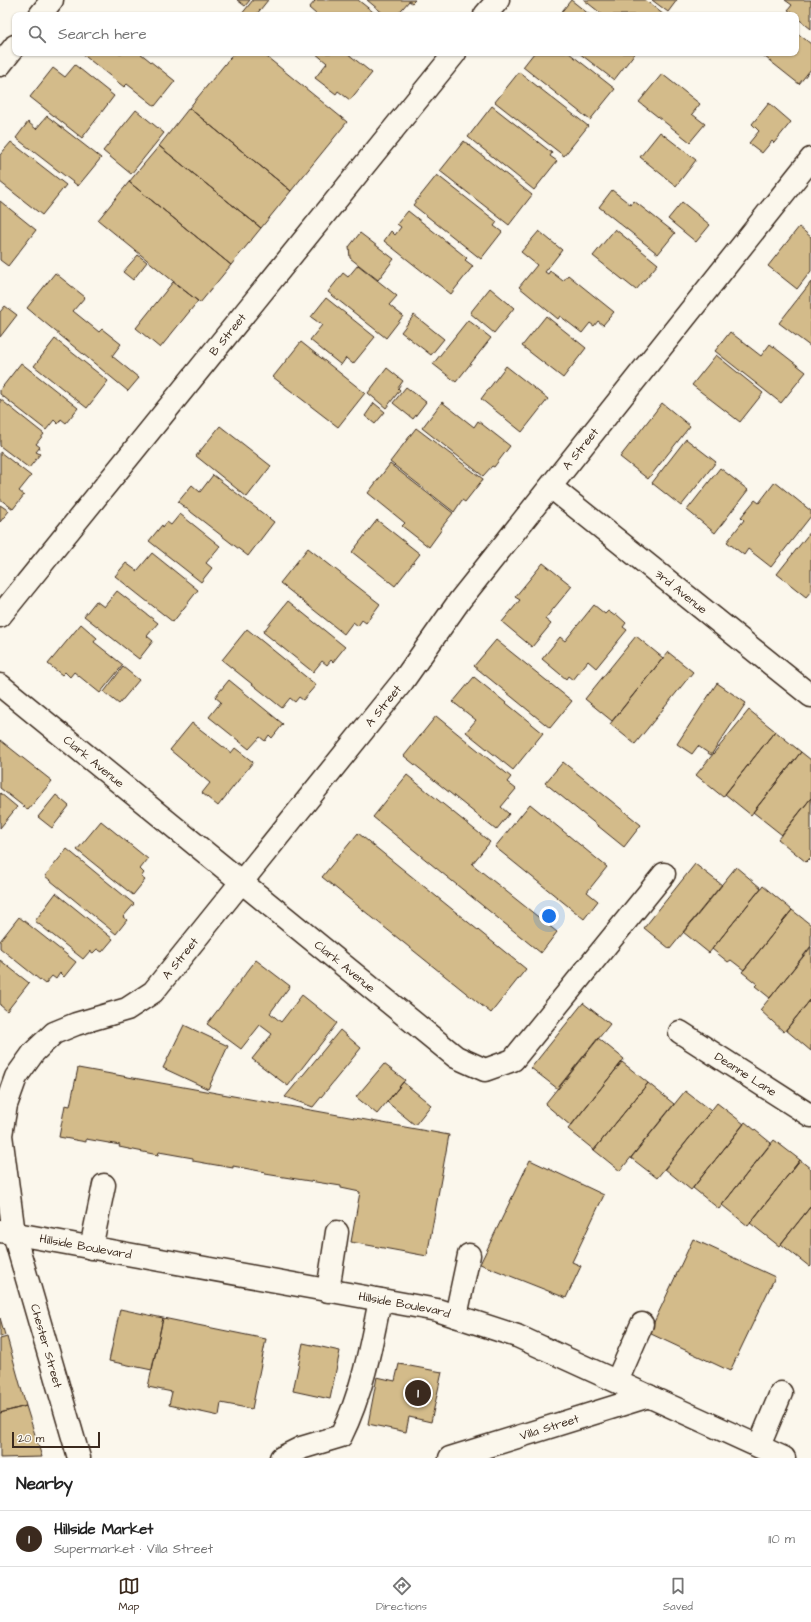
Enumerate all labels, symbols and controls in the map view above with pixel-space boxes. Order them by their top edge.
search box [12,12,799,56]
icon: search [26,23,48,45]
text: Search here [58,24,147,45]
street label: B Street [205,309,250,359]
street label: A Street [558,424,603,473]
street label: 3rd Avenue [651,565,711,618]
street label: A Street [361,681,405,730]
street label: Clark Avenue [60,731,128,792]
your location [539,906,559,926]
street label: A Street [158,933,202,983]
street label: Clark Avenue [311,936,379,997]
street label: Deanne Lane [711,1048,780,1101]
street label: Hillside Boulevard [38,1230,133,1263]
street label: Hillside Boulevard [357,1287,452,1322]
street label: Chester Street [26,1302,66,1390]
pin: 1 [405,1378,431,1408]
street label: Villa Street [518,1410,581,1444]
scale bar [12,1430,100,1449]
text: 20 m [18,1431,44,1446]
text: Nearby [16,1472,73,1496]
text: Hillside Market [54,1519,153,1540]
text: 1 [28,1530,30,1548]
text: 110 m [768,1530,795,1548]
text: Supermarket · Villa Street [54,1540,213,1558]
tab: Map [118,1575,140,1614]
tab: Directions [376,1575,427,1614]
tab: Saved [663,1575,693,1614]

